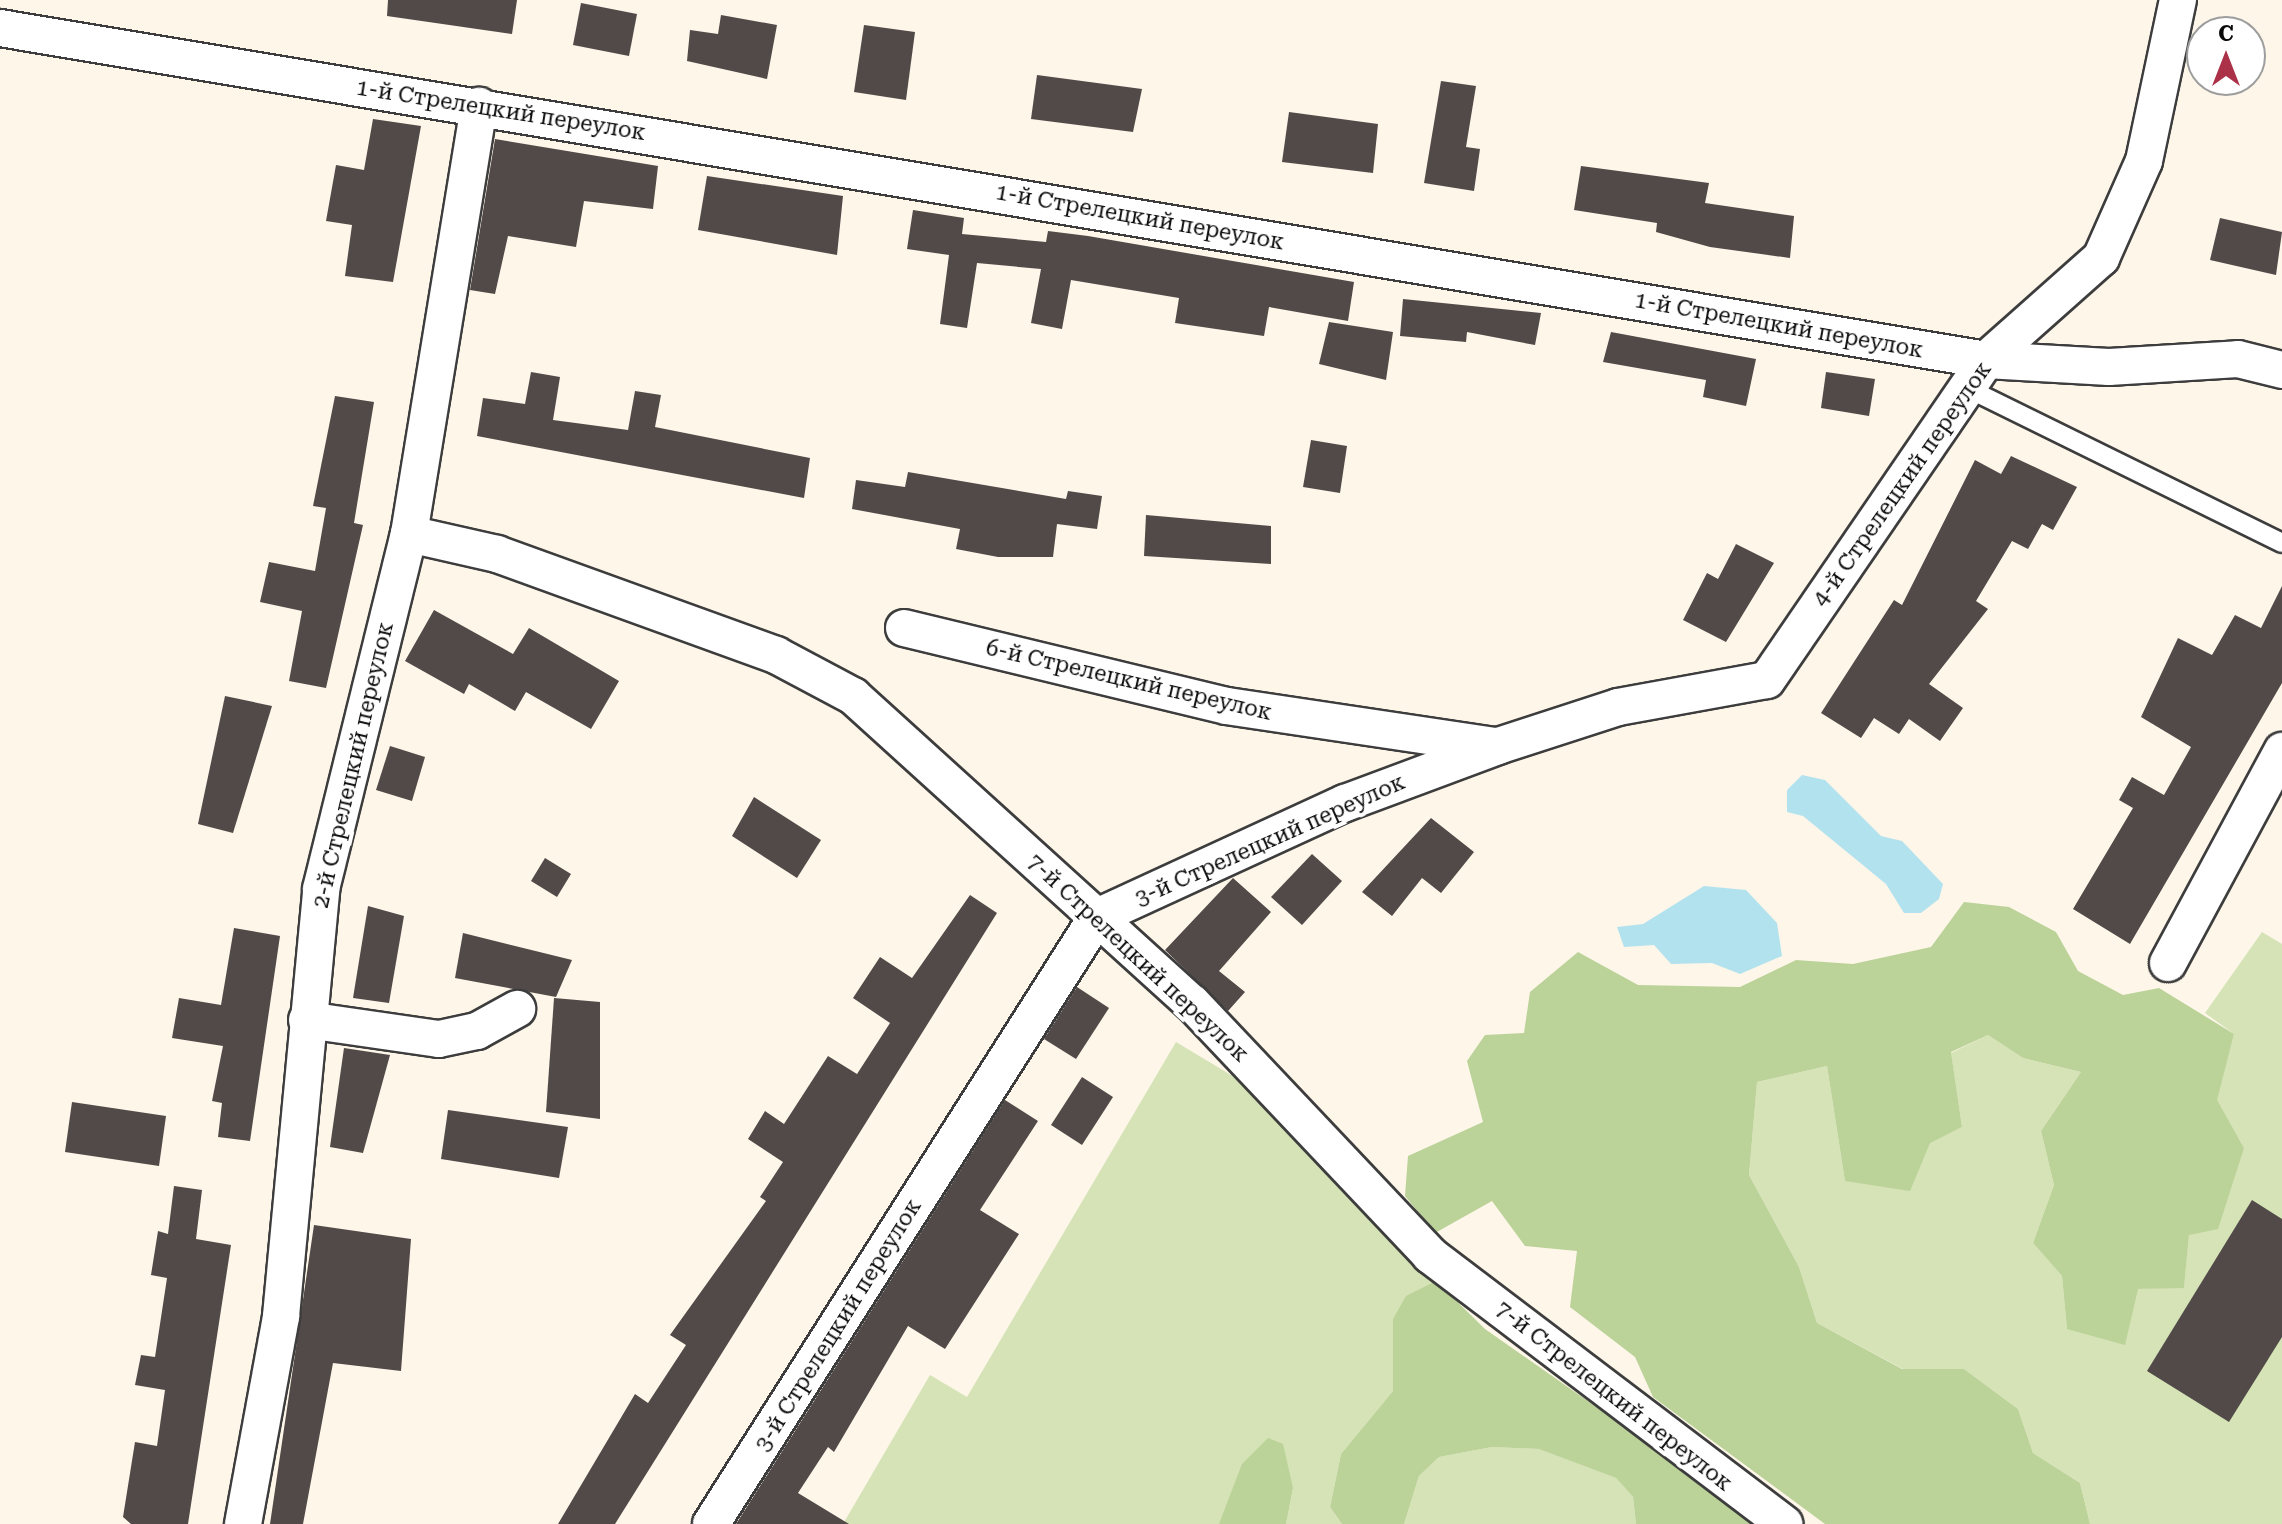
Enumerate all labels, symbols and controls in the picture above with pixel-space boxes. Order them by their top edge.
north arrow [2186,16,2266,96]
text: С [2218,21,2234,46]
street label: 1-й Стрелецкий переулок [354,74,648,146]
street label: 1-й Стрелецкий переулок [994,179,1286,255]
street label: 1-й Стрелецкий переулок [1633,287,1925,363]
street label: 4-й Стрелецкий переулок [1807,357,1997,611]
street label: 2-й Стрелецкий переулок [307,620,399,910]
street label: 6-й Стрелецкий переулок [984,634,1274,726]
street label: 3-й Стрелецкий переулок [1131,768,1409,912]
street label: 7-й Стрелецкий переулок [1022,849,1254,1067]
street label: 3-й Стрелецкий переулок [749,1194,927,1456]
street label: 7-й Стрелецкий переулок [1491,1296,1737,1496]

